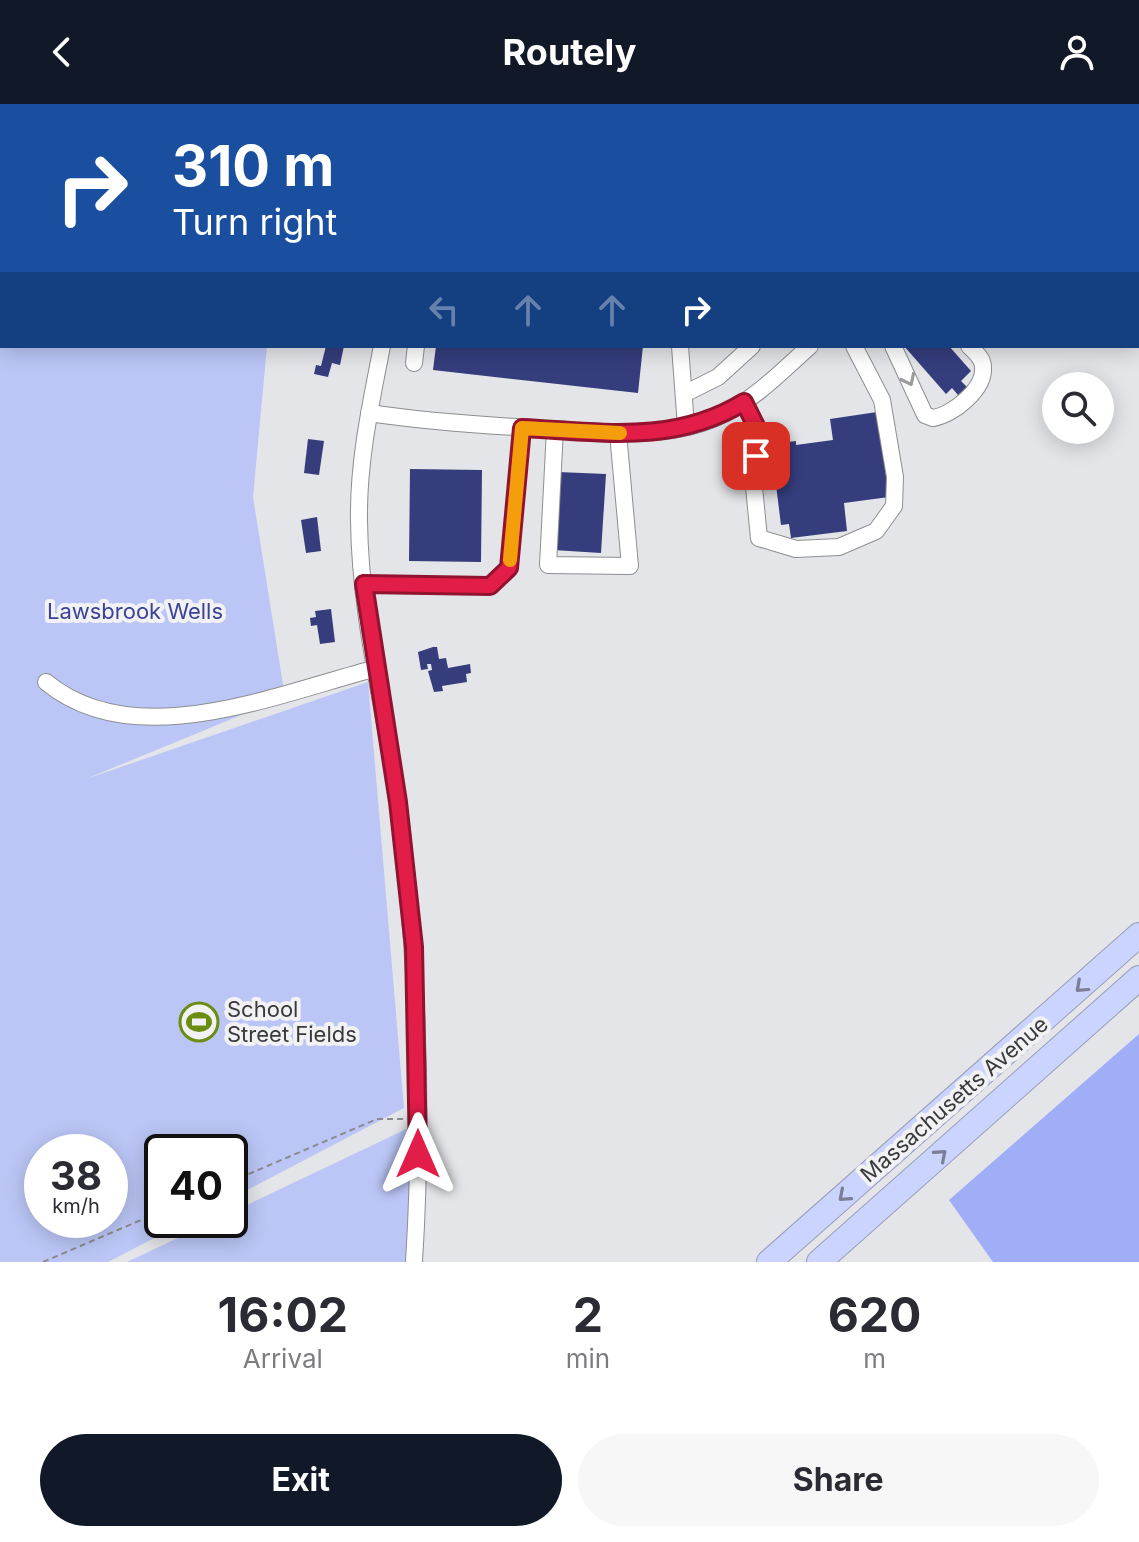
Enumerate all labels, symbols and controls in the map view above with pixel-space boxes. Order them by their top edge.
icon: back [40,30,84,74]
text: Routely [503,30,636,74]
icon: person [1055,30,1099,74]
text: 310 m [172,132,334,200]
icon: right [40,136,144,240]
text: Turn right [172,200,337,244]
icon: left [422,288,466,332]
icon: ahead [506,288,550,332]
icon: ahead [590,288,634,332]
icon: right [674,288,718,332]
one-way arrow [899,372,915,387]
map controls [1042,372,1114,444]
button: search [1042,372,1114,444]
pin [722,422,790,490]
icon: arrive [734,434,778,478]
park label: Lawsbrook Wells [47,598,223,624]
one-way arrow [1075,977,1090,991]
place label: School Street Fields [227,996,357,1047]
sports icon: School Street Fields [178,1001,220,1043]
street label: Massachusetts Avenue [855,1011,1053,1187]
position arrow [376,1112,460,1196]
speed limit sign: 40 [144,1134,248,1238]
one-way arrow [931,1150,946,1165]
text: 38 [50,1151,102,1200]
one-way arrow [839,1186,853,1201]
text: km/h [52,1194,100,1218]
text: 16:02 [218,1285,348,1344]
text: 2 [573,1285,603,1344]
text: 620 [828,1285,921,1344]
text: Arrival [243,1343,323,1374]
text: min [566,1343,610,1374]
text: m [863,1343,886,1374]
button: Exit [40,1434,562,1526]
button: Share [578,1434,1099,1526]

